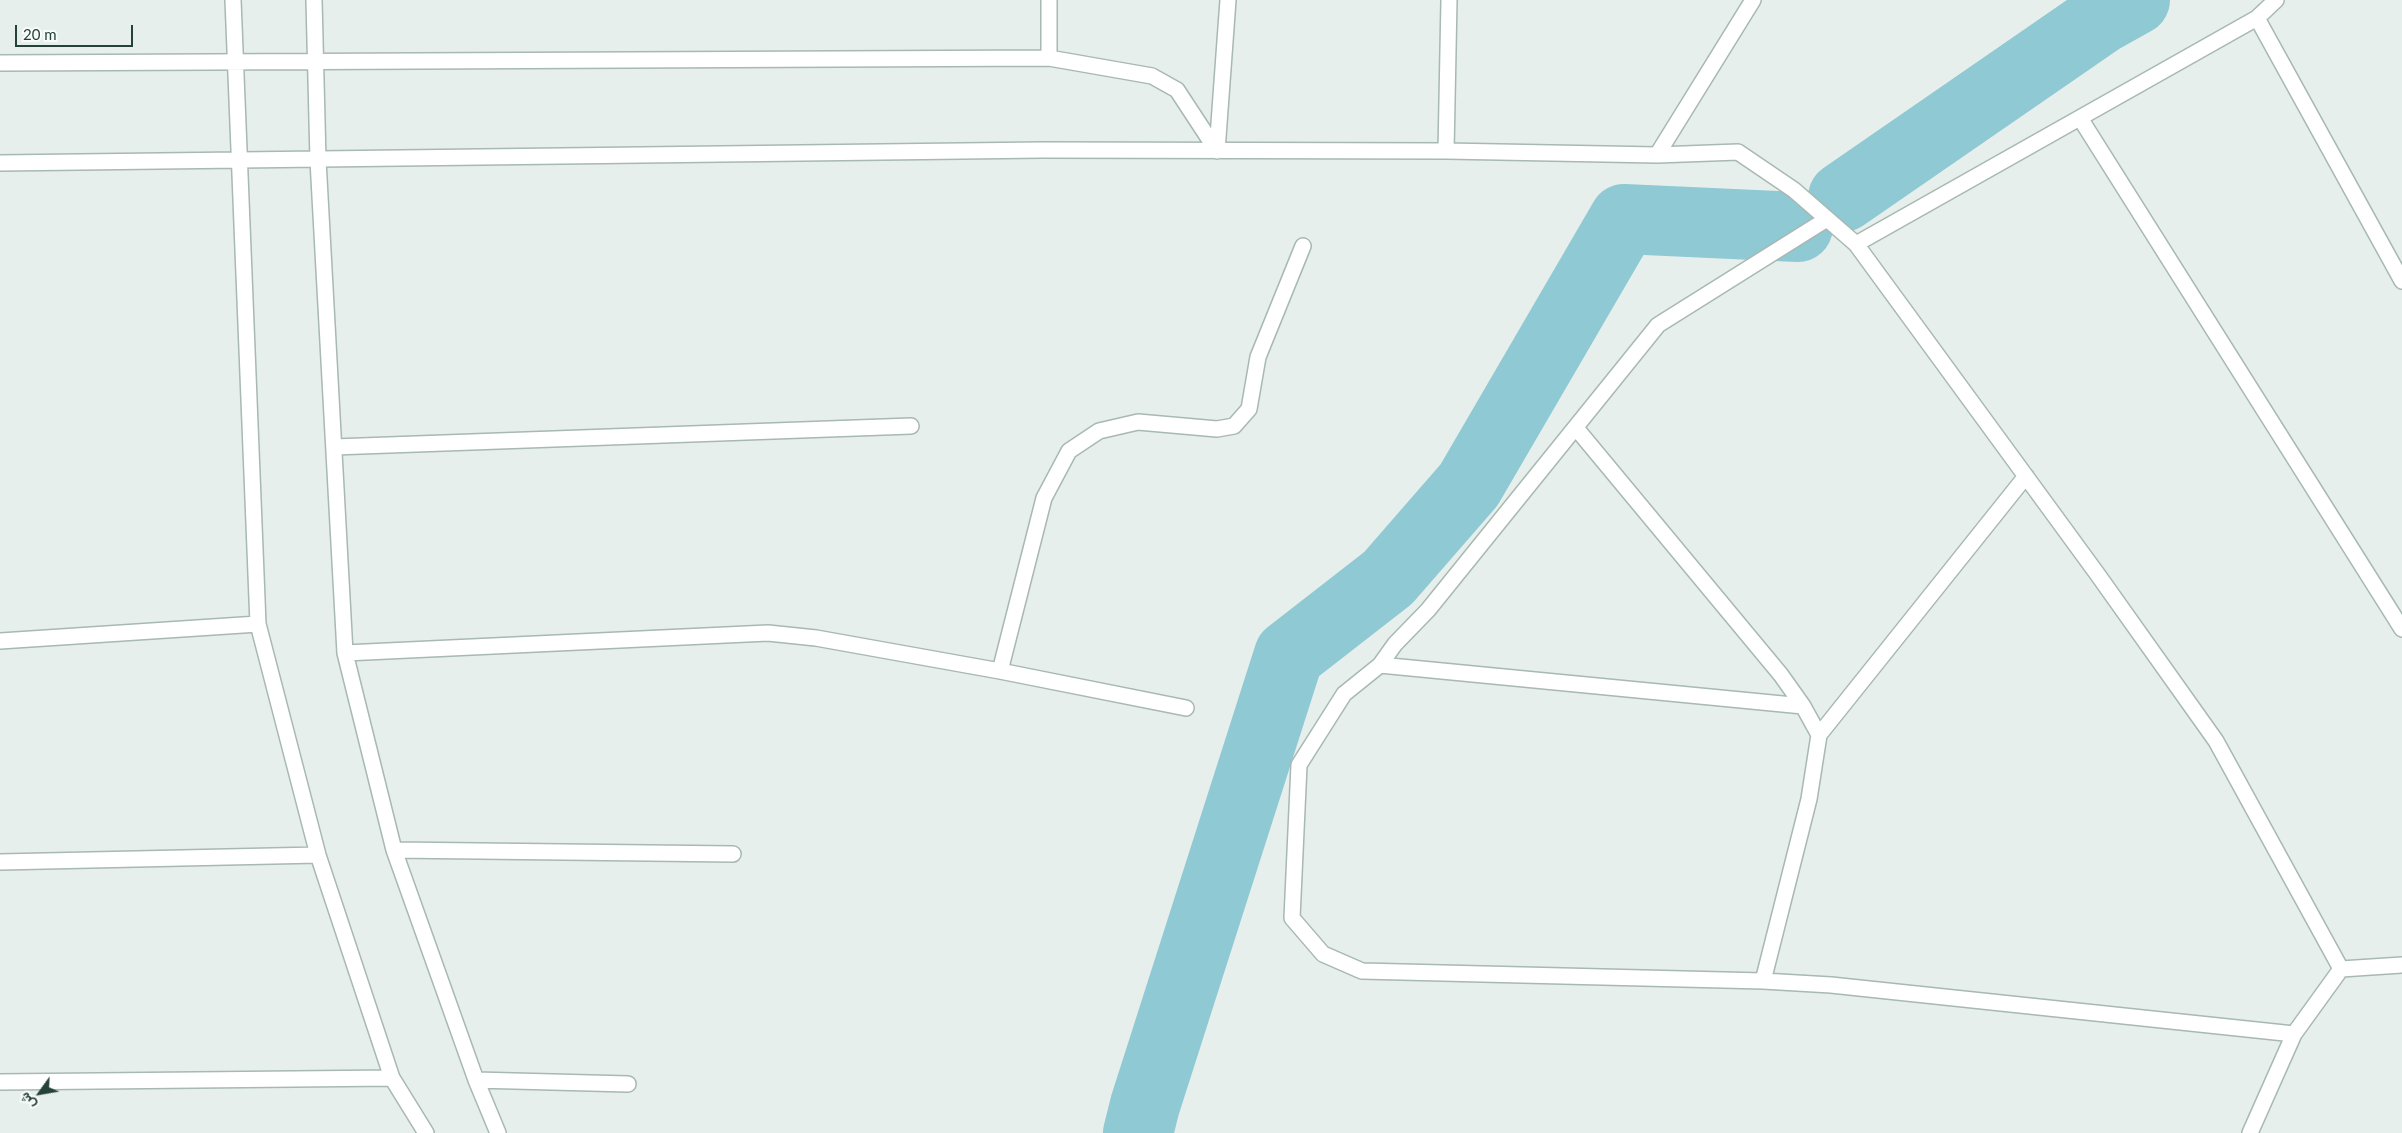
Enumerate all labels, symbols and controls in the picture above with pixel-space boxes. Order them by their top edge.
scale bar [18,15,135,47]
text: 20 m [23,25,57,43]
north arrow [15,1068,65,1118]
text: ش [15,1090,39,1113]

